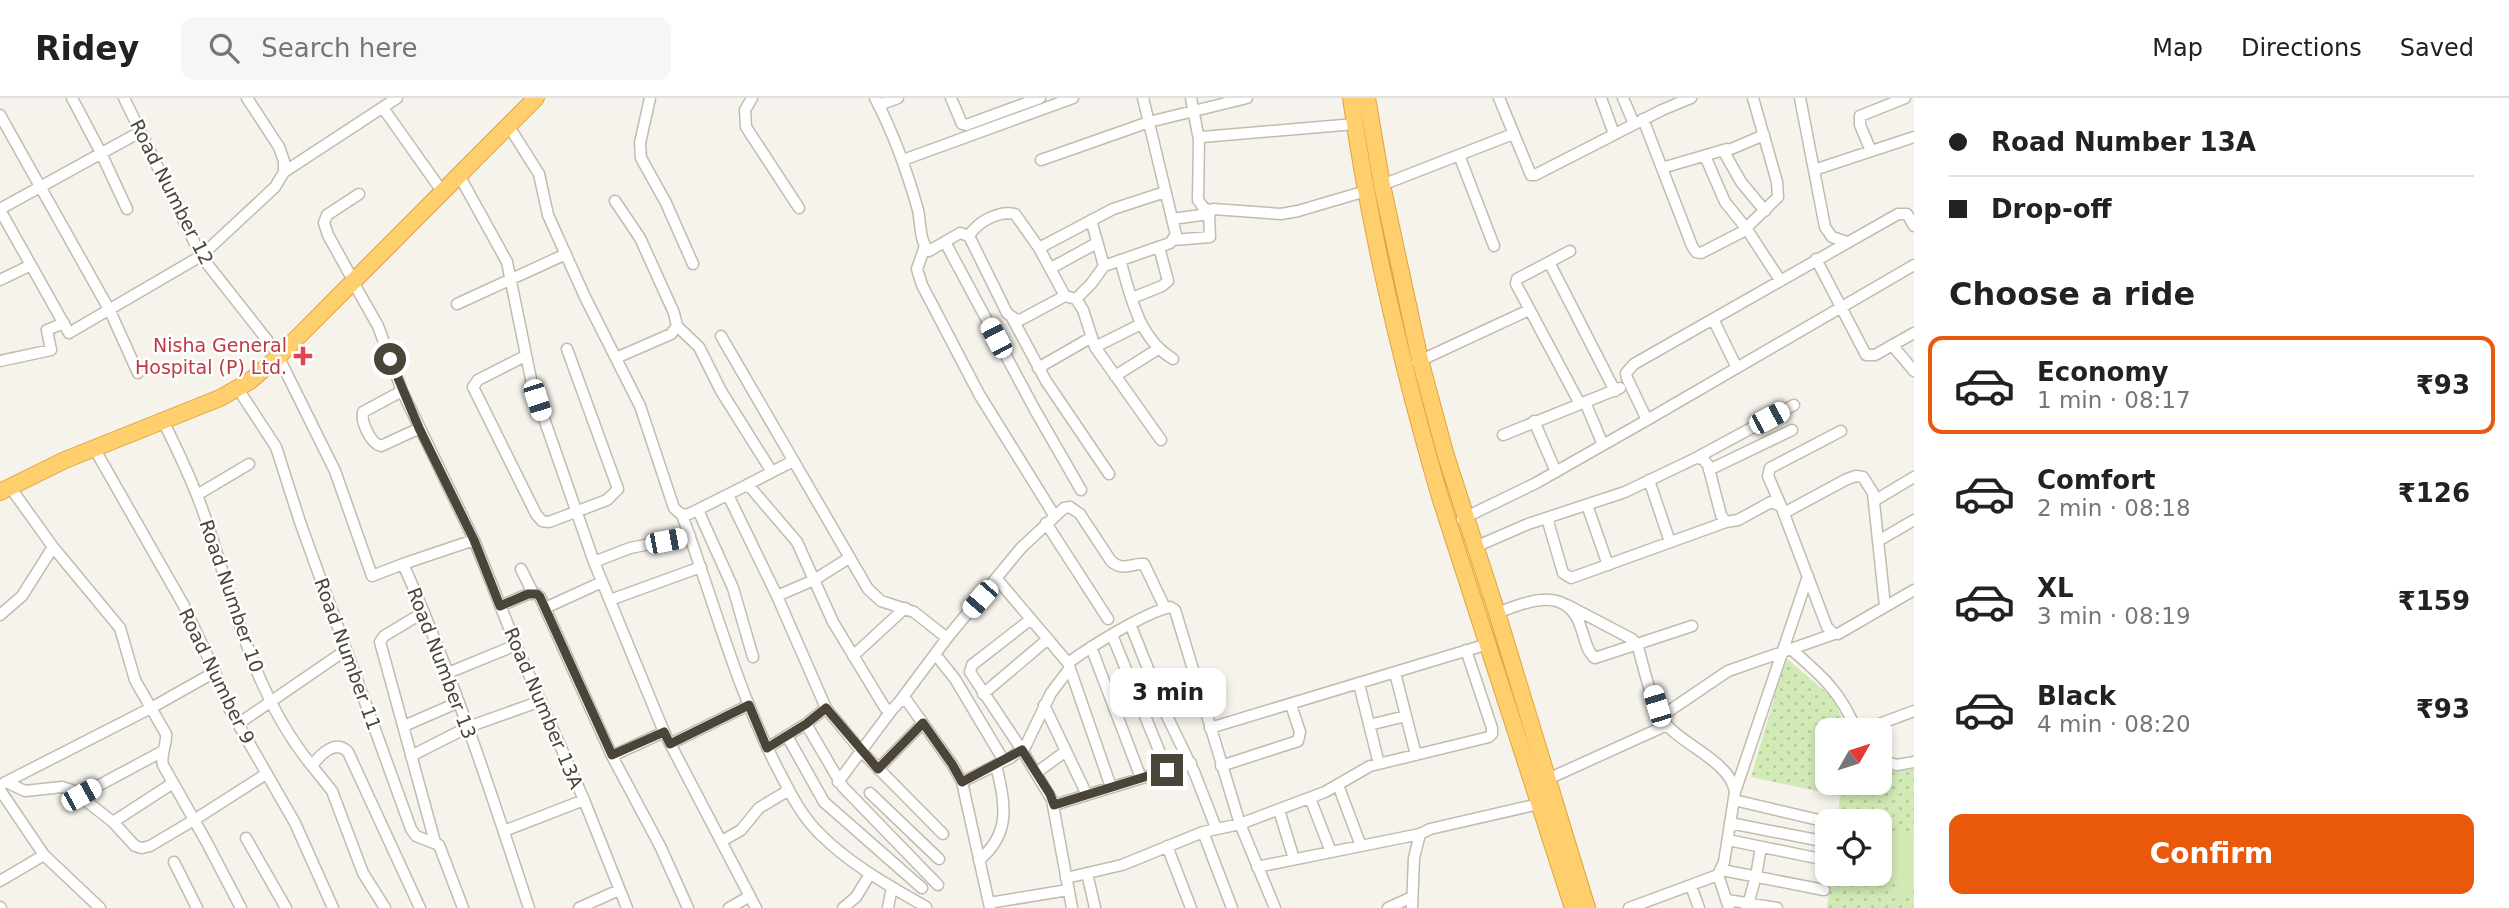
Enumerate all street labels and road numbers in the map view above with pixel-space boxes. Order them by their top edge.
street label: Road Number 12 [126,116,218,268]
street label: Road Number 10 [196,517,268,675]
street label: Road Number 11 [310,575,386,733]
street label: Road Number 13 [403,584,481,742]
street label: Road Number 9 [175,605,259,747]
street label: Road Number 13A [500,624,588,792]

